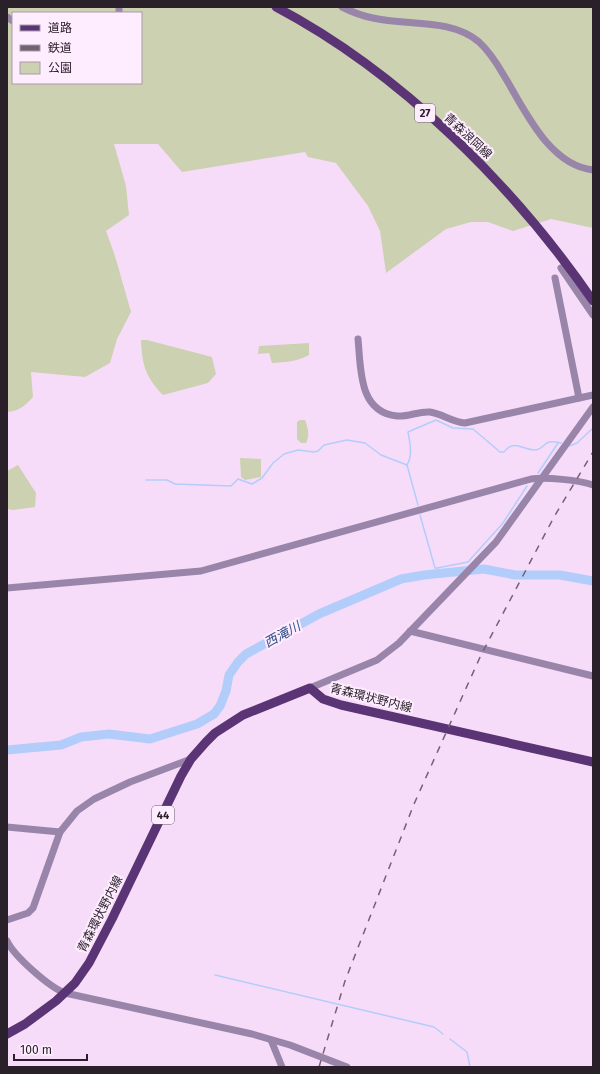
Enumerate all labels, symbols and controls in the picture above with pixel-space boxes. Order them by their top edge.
legend [12,12,142,84]
text: 道路 [48,21,72,35]
text: 鉄道 [48,41,72,55]
text: 公園 [48,61,72,75]
road number: 27 [415,104,435,122]
street label: 青森浪岡線 [441,110,495,162]
water label: 西滝川 [262,617,305,650]
street label: 青森環状野内線 [329,681,413,715]
road number: 44 [152,806,174,824]
street label: 青森環状野内線 [75,873,125,955]
scale bar [14,1036,87,1062]
text: 100 m [20,1043,52,1057]

